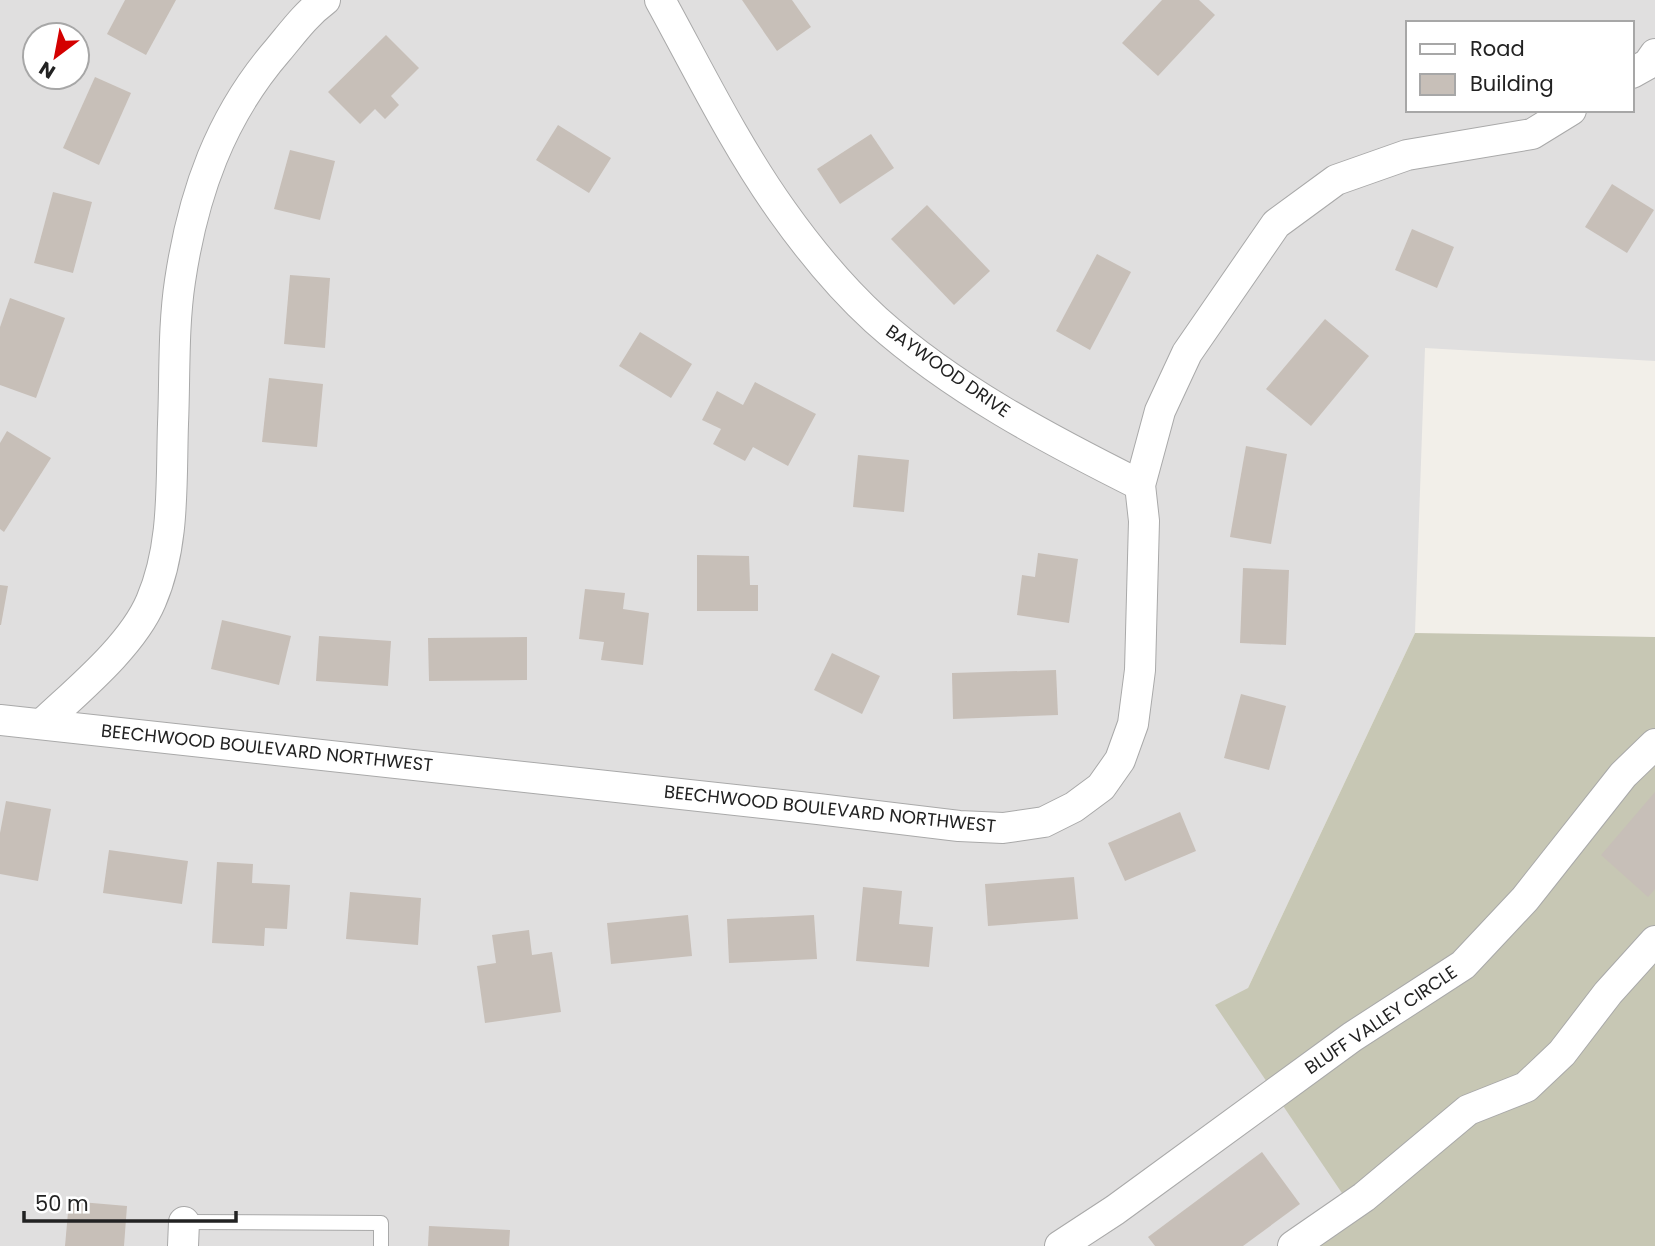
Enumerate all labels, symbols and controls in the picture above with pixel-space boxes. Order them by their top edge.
north arrow [21,21,91,91]
legend [1406,21,1634,112]
text: Road [1470,34,1525,63]
text: N [34,55,60,85]
text: Building [1470,69,1554,98]
street label: BAYWOOD DRIVE [881,318,1015,423]
street label: BEECHWOOD BOULEVARD NORTHWEST [100,718,434,777]
street label: BEECHWOOD BOULEVARD NORTHWEST [663,779,997,838]
street label: BLUFF VALLEY CIRCLE [1300,959,1462,1080]
scale bar [24,1180,236,1224]
text: 50 m [35,1189,89,1218]

